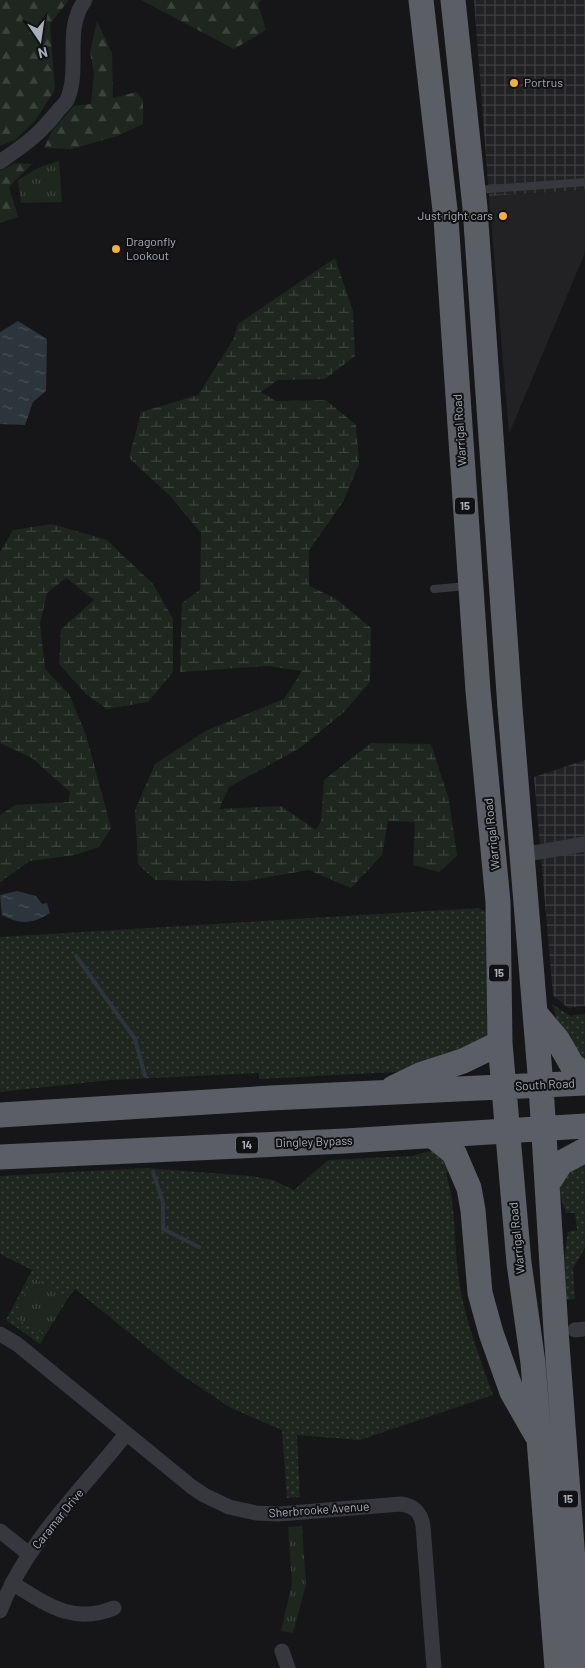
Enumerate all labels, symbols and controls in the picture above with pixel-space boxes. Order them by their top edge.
north arrow [15,15,65,65]
text: N [37,44,49,62]
place label: Portrus [524,75,563,89]
marker: Portrus [508,77,520,89]
place label: Just right cars [418,208,493,222]
marker: Just right cars [497,210,509,222]
place label: Dragonfly Lookout [126,234,176,262]
marker: Dragonfly Lookout [110,243,122,255]
street label: Warrigal Road [450,394,469,467]
road number: 15 [455,498,475,514]
street label: Warrigal Road [480,798,502,871]
road number: 15 [489,964,509,981]
street label: South Road [515,1075,575,1093]
street label: Dingley Bypass [275,1133,353,1149]
road number: 14 [236,1136,258,1154]
street label: Warrigal Road [505,1202,527,1275]
street label: Caramar Drive [29,1485,86,1551]
road number: 15 [558,1490,578,1508]
street label: Sherbrooke Avenue [268,1499,370,1520]

